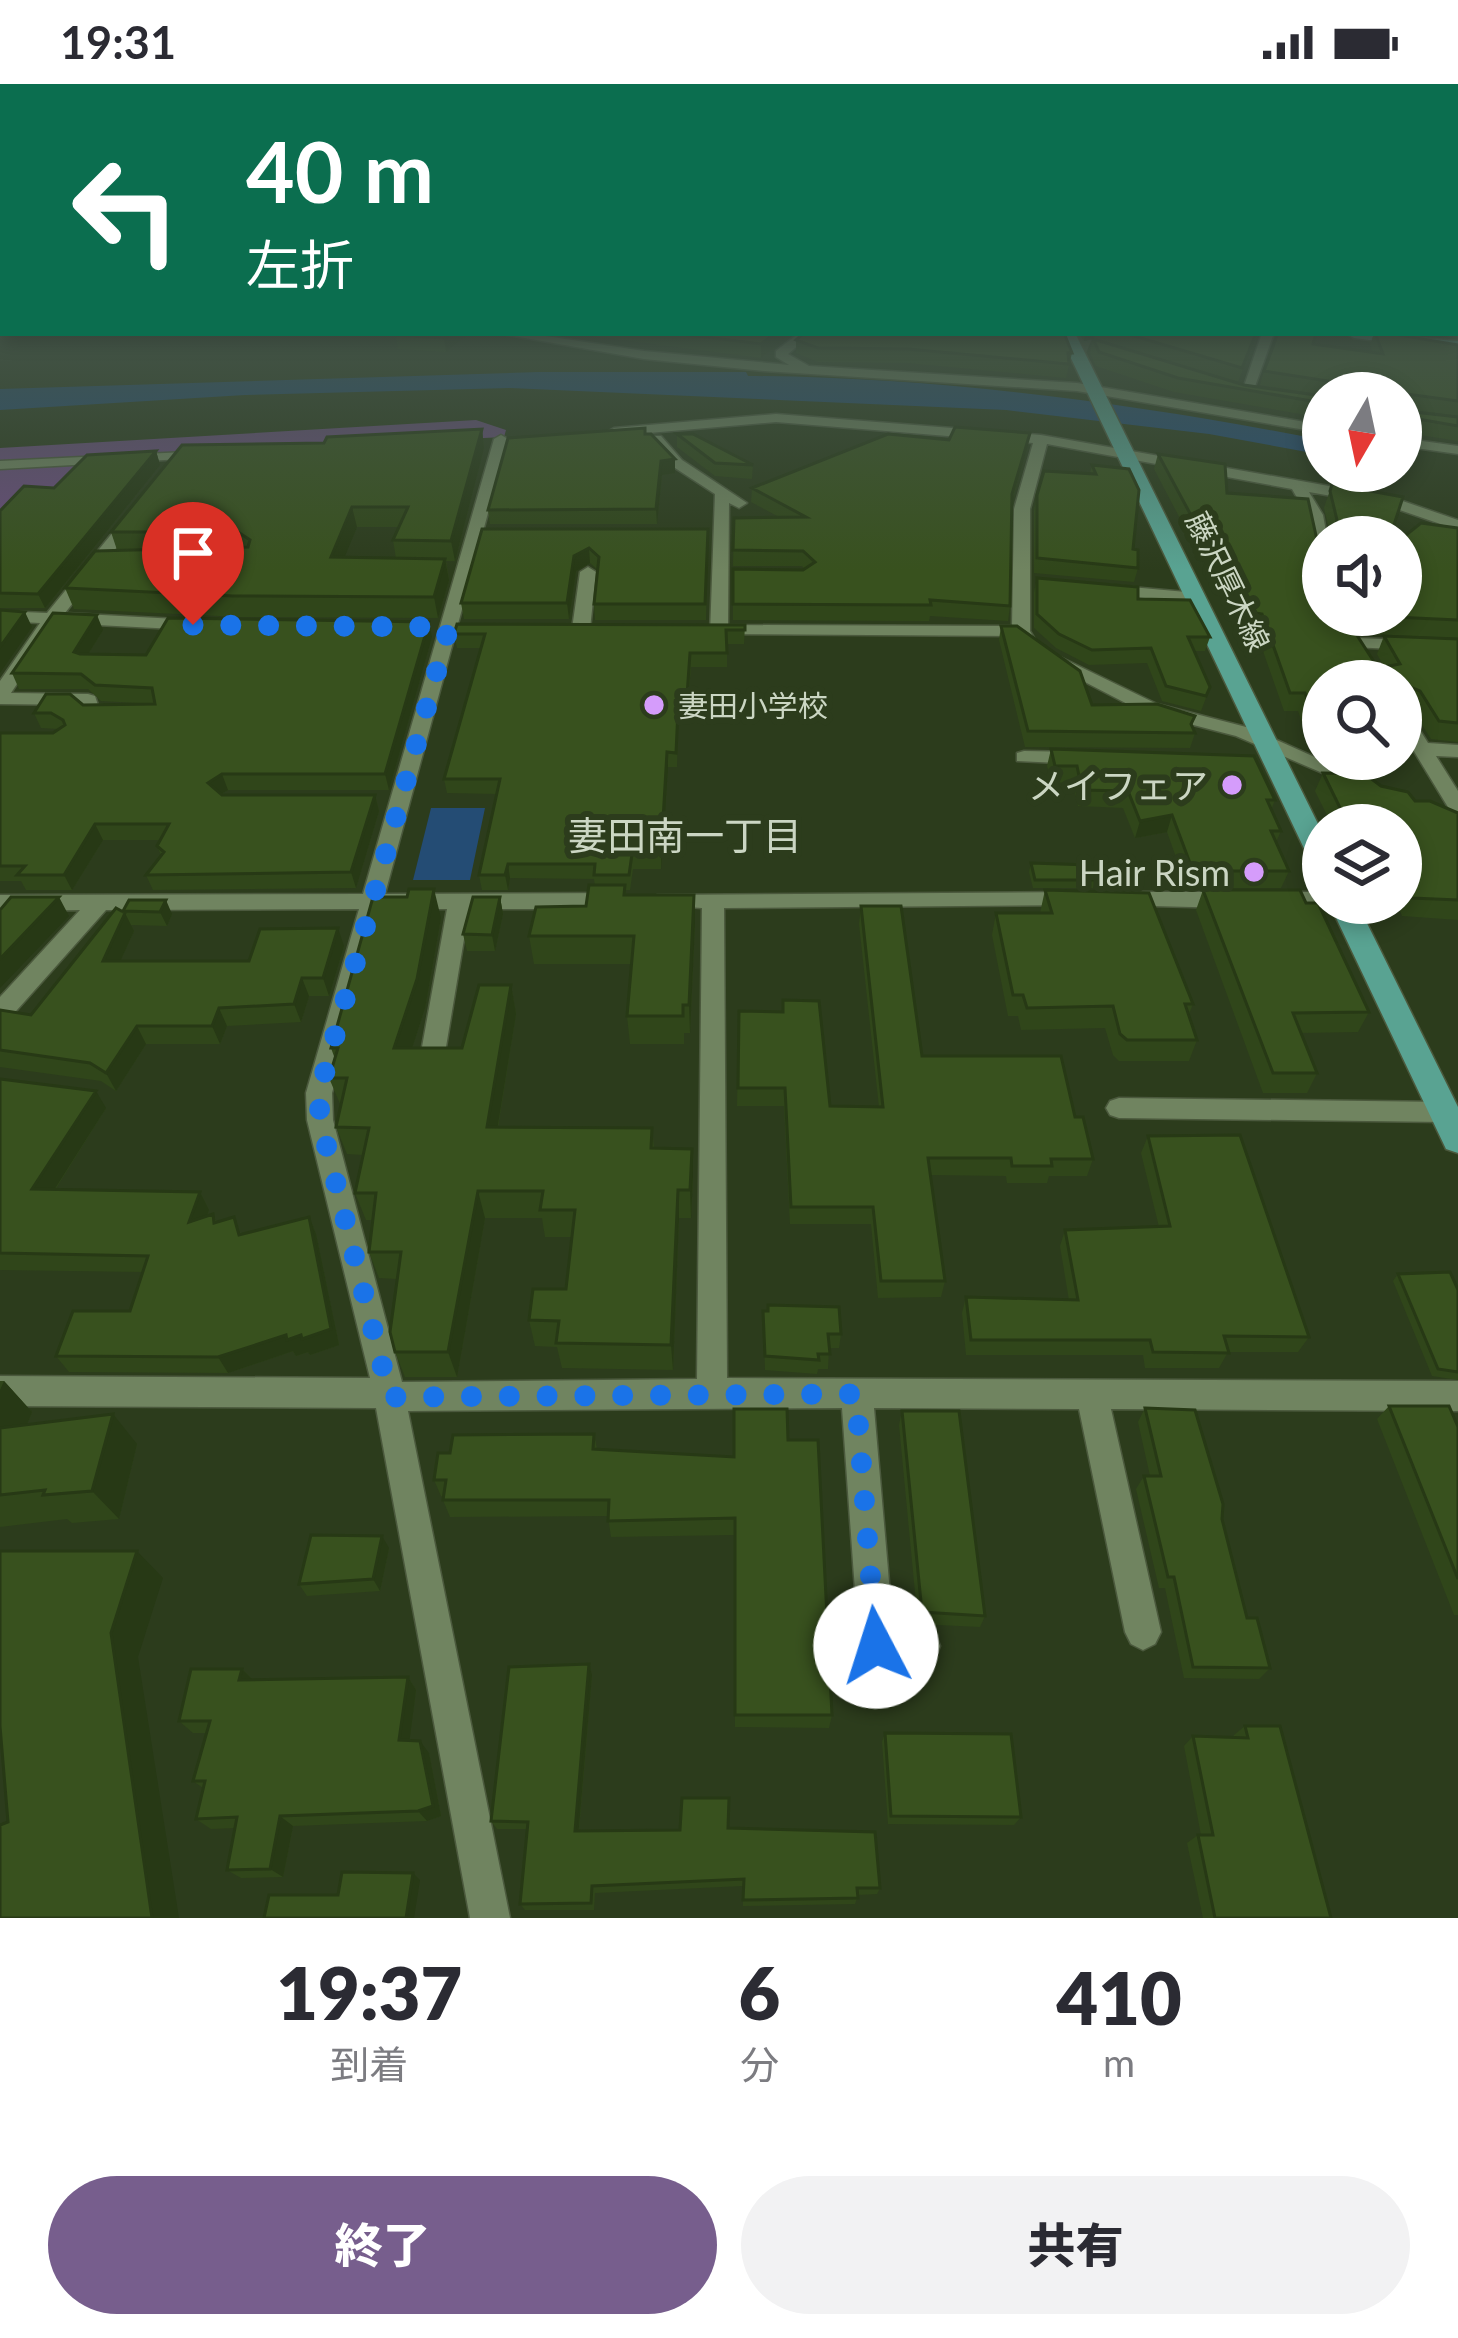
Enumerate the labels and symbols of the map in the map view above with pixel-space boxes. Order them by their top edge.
north arrow [1302,372,1422,492]
pin [142,502,244,625]
street label: 藤沢厚木線 [1180,506,1278,656]
place label: 妻田小学校 [678,687,828,723]
marker: 妻田小学校 [641,692,667,718]
place label: メイフェア [1028,763,1208,807]
marker: メイフェア [1219,772,1245,798]
district label: 妻田南一丁目 [568,812,802,858]
place label: Hair Rism [1079,850,1230,894]
marker: Hair Rism [1241,859,1267,885]
position arrow [813,1583,939,1709]

